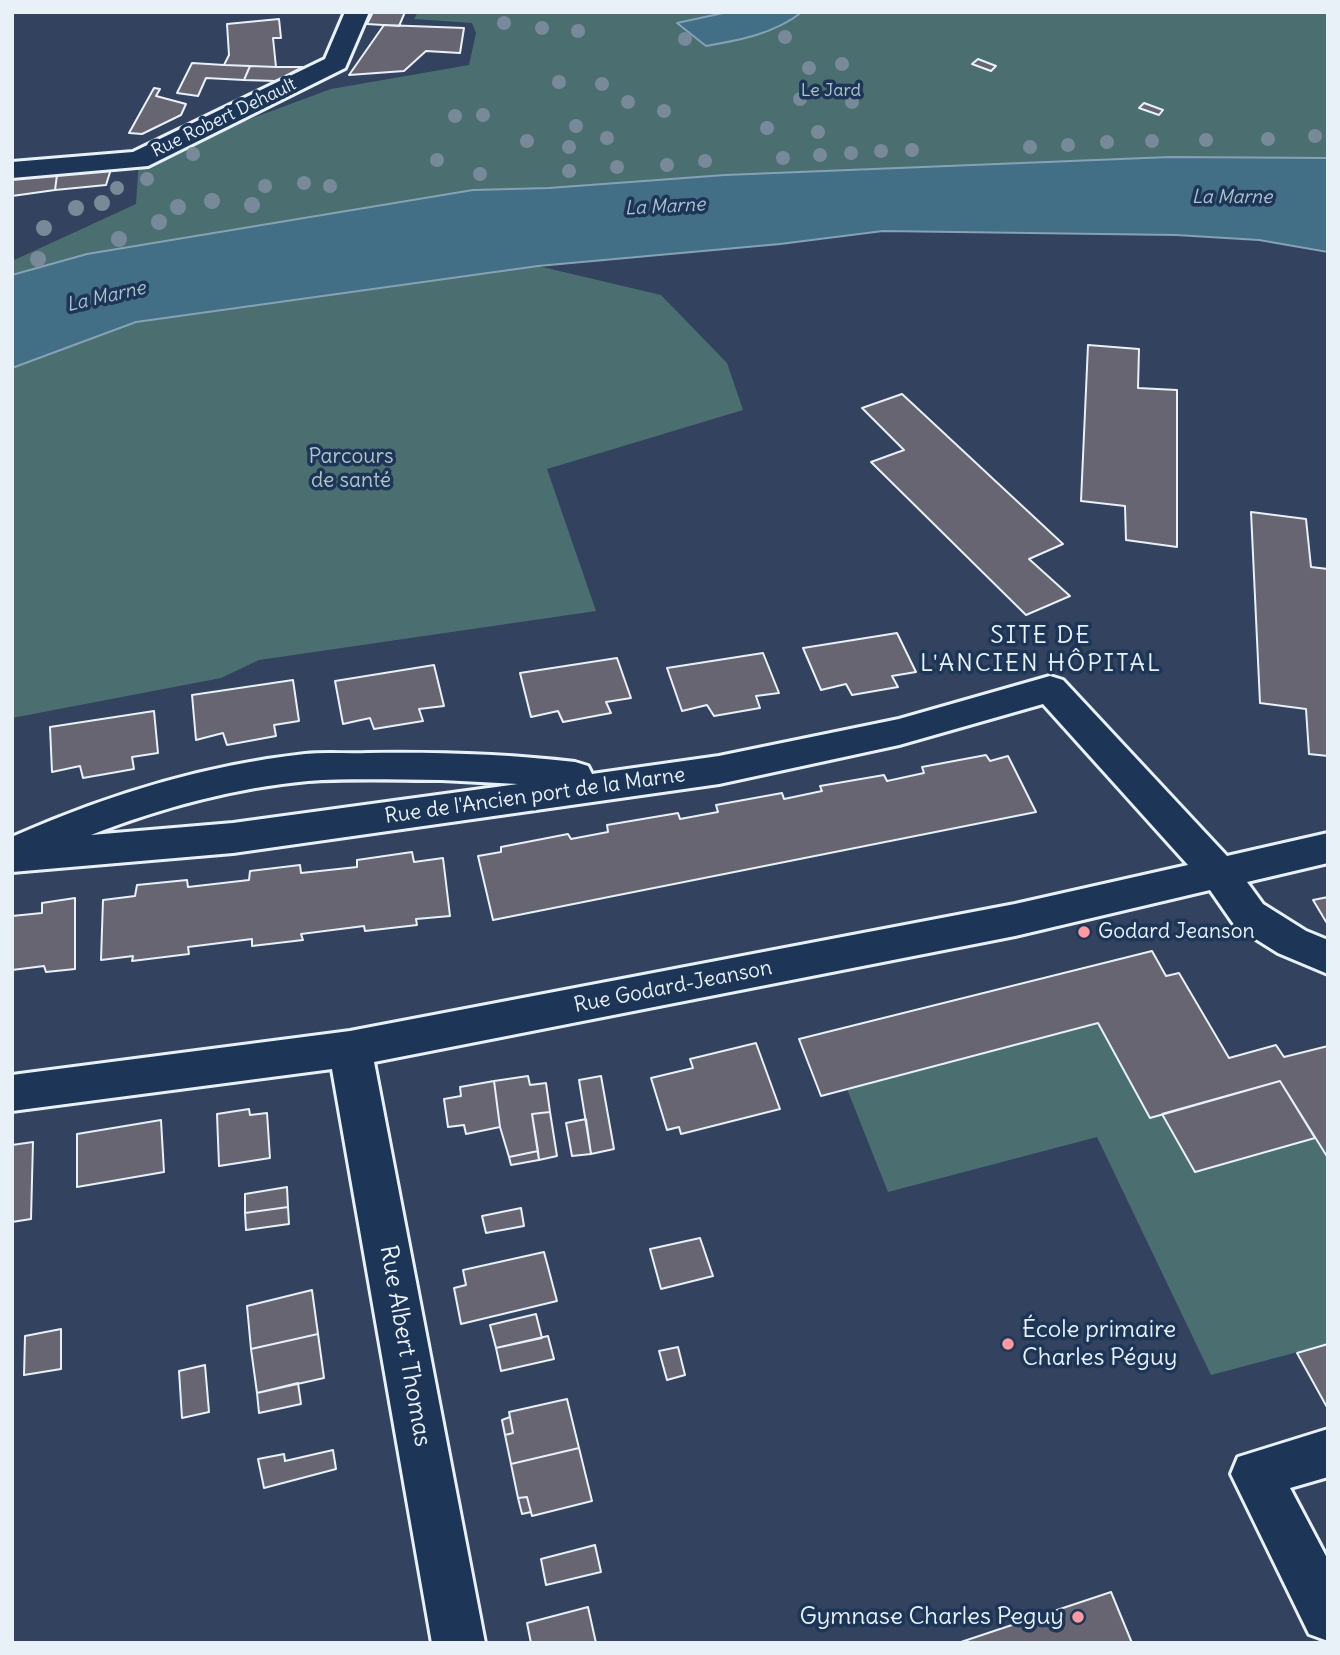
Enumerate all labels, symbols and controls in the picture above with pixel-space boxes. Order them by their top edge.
street label: Rue Robert Dehault [148,74,300,162]
park label: Le Jard [801,80,861,102]
water label: La Marne [1192,187,1272,209]
water label: La Marne [624,194,706,220]
water label: La Marne [64,277,148,317]
park label: Parcours de santé [308,444,394,494]
district label: SITE DE L'ANCIEN HÔPITAL [922,622,1160,678]
street label: Rue de l'Ancien port de la Marne [383,762,687,830]
place label: Godard Jeanson [1098,919,1255,945]
marker: Godard Jeanson [1076,924,1092,940]
street label: Rue Godard-Jeanson [572,955,774,1019]
street label: Rue Albert Thomas [373,1243,437,1449]
place label: École primaire Charles Péguy [1022,1316,1177,1372]
marker: École primaire Charles Péguy [1000,1336,1016,1352]
place label: Gymnase Charles Peguy [799,1603,1064,1631]
marker: Gymnase Charles Peguy [1070,1609,1086,1625]

